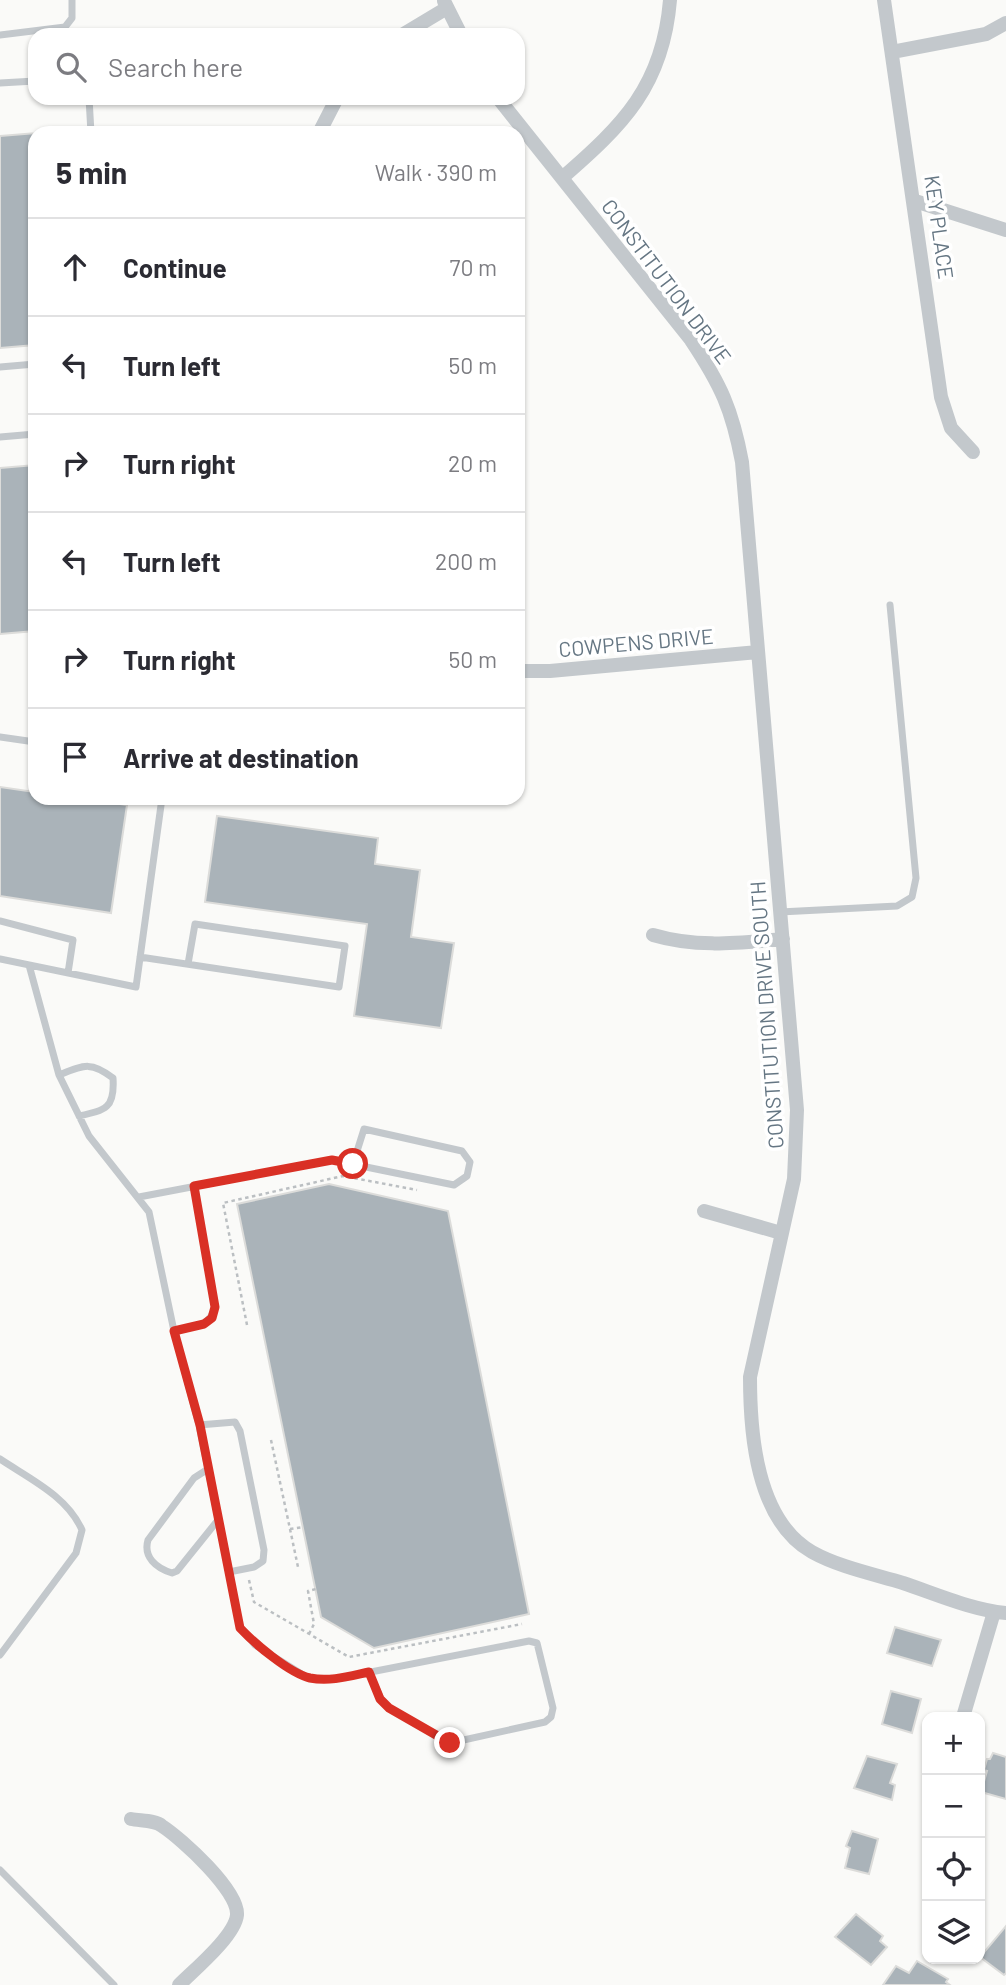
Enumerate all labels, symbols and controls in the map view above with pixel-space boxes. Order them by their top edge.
search box [28,28,525,105]
icon: search [52,48,90,86]
text: Search here [108,51,243,82]
text: 5 min [56,154,127,190]
text: Walk · 390 m [375,158,497,186]
street label: KEY PLACE [920,173,960,281]
street label: CONSTITUTION DRIVE [597,194,737,368]
icon: ahead [56,248,94,286]
text: Continue [123,252,227,283]
text: 70 m [450,253,497,281]
icon: left [56,346,94,384]
text: Turn left [123,350,221,381]
text: 50 m [449,351,497,379]
icon: right [56,444,94,482]
text: Turn right [123,448,236,479]
text: 20 m [448,449,497,477]
icon: left [56,542,94,580]
text: Turn left [123,546,221,577]
text: 200 m [435,547,497,575]
street label: COWPENS DRIVE [557,623,715,661]
icon: right [56,640,94,678]
text: Turn right [123,644,236,675]
text: 50 m [449,645,497,673]
icon: arrive [56,738,94,776]
text: Arrive at destination [123,742,359,773]
street label: CONSTITUTION DRIVE SOUTH [744,880,788,1150]
route start [337,1148,368,1179]
map controls [922,1712,985,1964]
button: + [922,1712,985,1775]
route end [434,1727,465,1758]
button: − [922,1775,985,1838]
button: locate [922,1838,985,1901]
button: layers [922,1901,985,1964]

